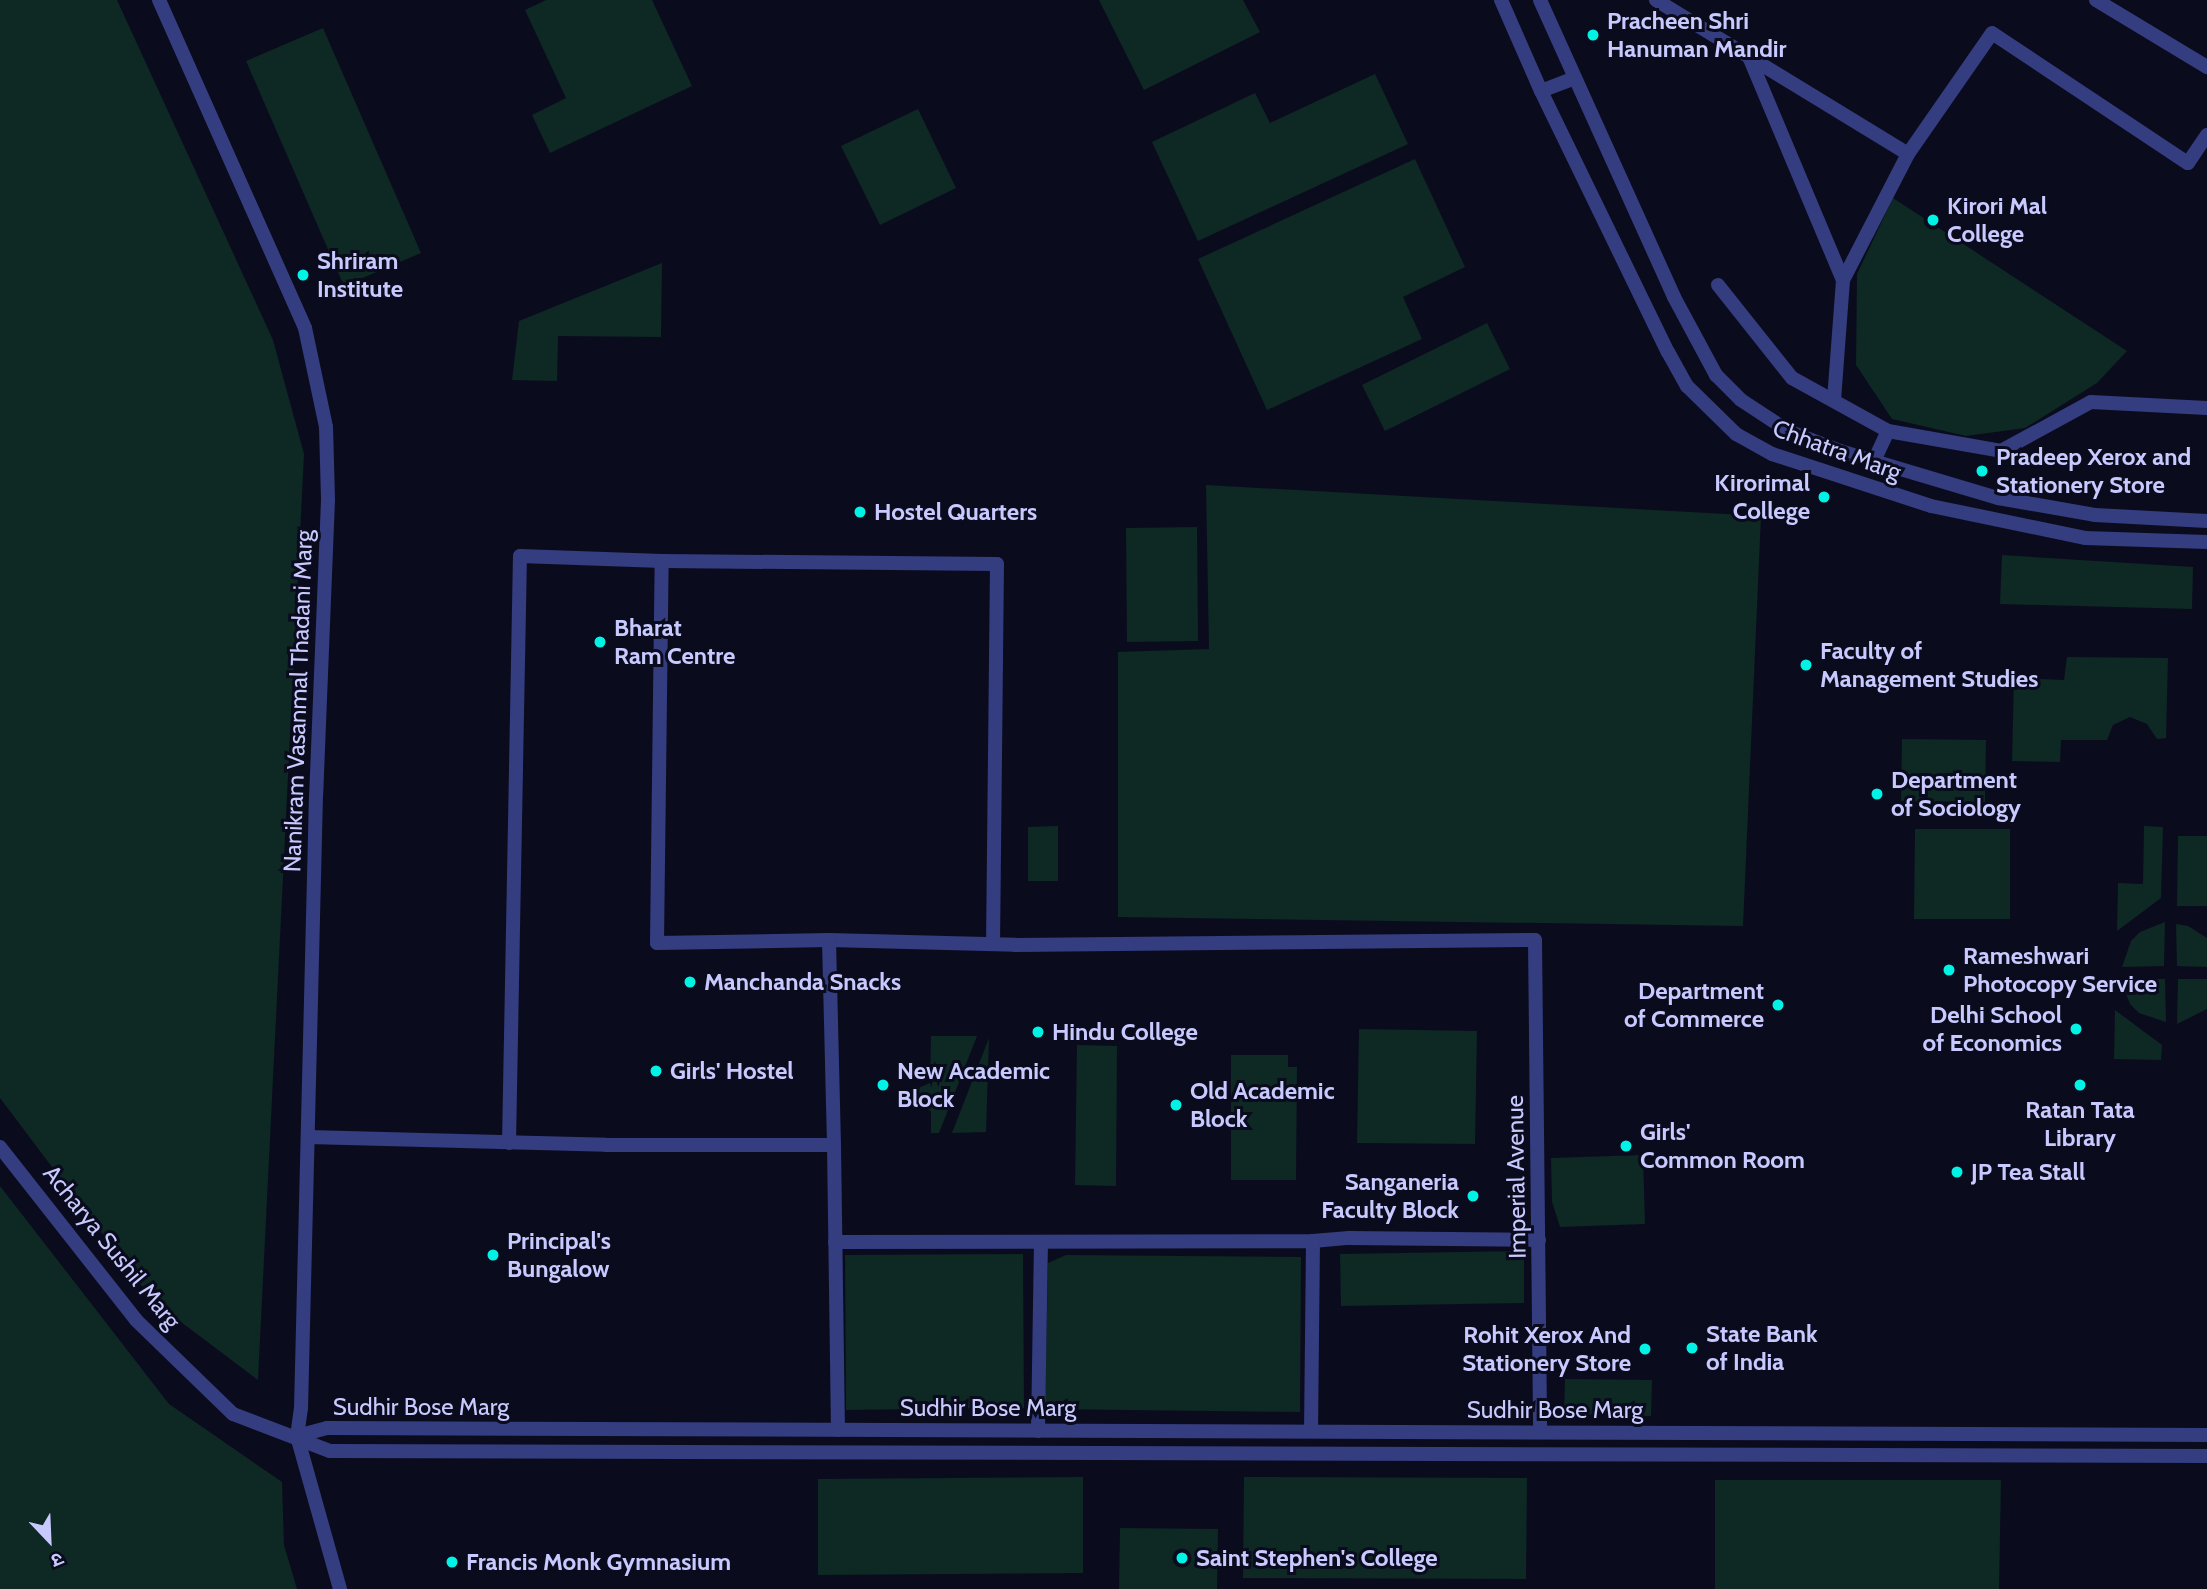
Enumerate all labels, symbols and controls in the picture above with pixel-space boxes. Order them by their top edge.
place label: Pracheen Shri Hanuman Mandir [1607,7,1787,63]
marker: Pracheen Shri Hanuman Mandir [1585,27,1601,43]
place label: Kirori Mal College [1947,192,2047,248]
marker: Kirori Mal College [1925,212,1941,228]
place label: Shriram Institute [317,247,403,303]
marker: Shriram Institute [295,267,311,283]
street label: Chhatra Marg [1769,413,1905,487]
place label: Pradeep Xerox and Stationery Store [1996,443,2191,499]
marker: Pradeep Xerox and Stationery Store [1974,463,1990,479]
place label: Kirorimal College [1714,469,1810,525]
marker: Kirorimal College [1816,489,1832,505]
place label: Hostel Quarters [874,498,1037,526]
marker: Hostel Quarters [852,504,868,520]
street label: Nanikram Vasanmal Thadani Marg [278,529,318,873]
place label: Bharat Ram Centre [614,614,735,670]
marker: Bharat Ram Centre [592,634,608,650]
place label: Faculty of Management Studies [1820,637,2038,693]
marker: Faculty of Management Studies [1798,657,1814,673]
place label: Department of Sociology [1891,766,2021,822]
marker: Department of Sociology [1869,786,1885,802]
place label: Rameshwari Photocopy Service [1963,942,2157,998]
marker: Rameshwari Photocopy Service [1941,962,1957,978]
place label: Manchanda Snacks [704,968,901,996]
marker: Manchanda Snacks [682,974,698,990]
place label: Department of Commerce [1624,977,1764,1033]
marker: Department of Commerce [1770,997,1786,1013]
place label: Delhi School of Economics [1922,1001,2062,1057]
place label: Hindu College [1052,1018,1198,1046]
marker: Delhi School of Economics [2068,1021,2084,1037]
marker: Hindu College [1030,1024,1046,1040]
place label: Girls' Hostel [670,1057,794,1085]
place label: New Academic Block [897,1057,1050,1113]
marker: Girls' Hostel [648,1063,664,1079]
marker: New Academic Block [875,1077,891,1093]
place label: Old Academic Block [1190,1077,1335,1133]
marker: Ratan Tata Library [2072,1077,2088,1093]
street label: Imperial Avenue [1500,1095,1532,1259]
place label: Ratan Tata Library [2025,1096,2135,1152]
marker: Old Academic Block [1168,1097,1184,1113]
place label: Girls' Common Room [1640,1118,1805,1174]
marker: Girls' Common Room [1618,1138,1634,1154]
place label: JP Tea Stall [1971,1158,2085,1186]
street label: Acharya Sushil Marg [37,1159,187,1335]
marker: JP Tea Stall [1949,1164,1965,1180]
place label: Sanganeria Faculty Block [1321,1168,1459,1224]
marker: Sanganeria Faculty Block [1465,1188,1481,1204]
place label: Principal's Bungalow [507,1227,611,1283]
marker: Principal's Bungalow [485,1247,501,1263]
place label: State Bank of India [1706,1320,1818,1376]
place label: Rohit Xerox And Stationery Store [1462,1321,1631,1377]
marker: State Bank of India [1684,1340,1700,1356]
marker: Rohit Xerox And Stationery Store [1637,1341,1653,1357]
street label: Sudhir Bose Marg [333,1393,509,1421]
street label: Sudhir Bose Marg [900,1394,1076,1422]
street label: Sudhir Bose Marg [1467,1396,1643,1424]
north arrow [14,1505,84,1575]
place label: Saint Stephen's College [1196,1544,1438,1572]
text: उ [48,1547,67,1573]
place label: Francis Monk Gymnasium [466,1548,731,1576]
marker: Saint Stephen's College [1174,1550,1190,1566]
marker: Francis Monk Gymnasium [444,1554,460,1570]

